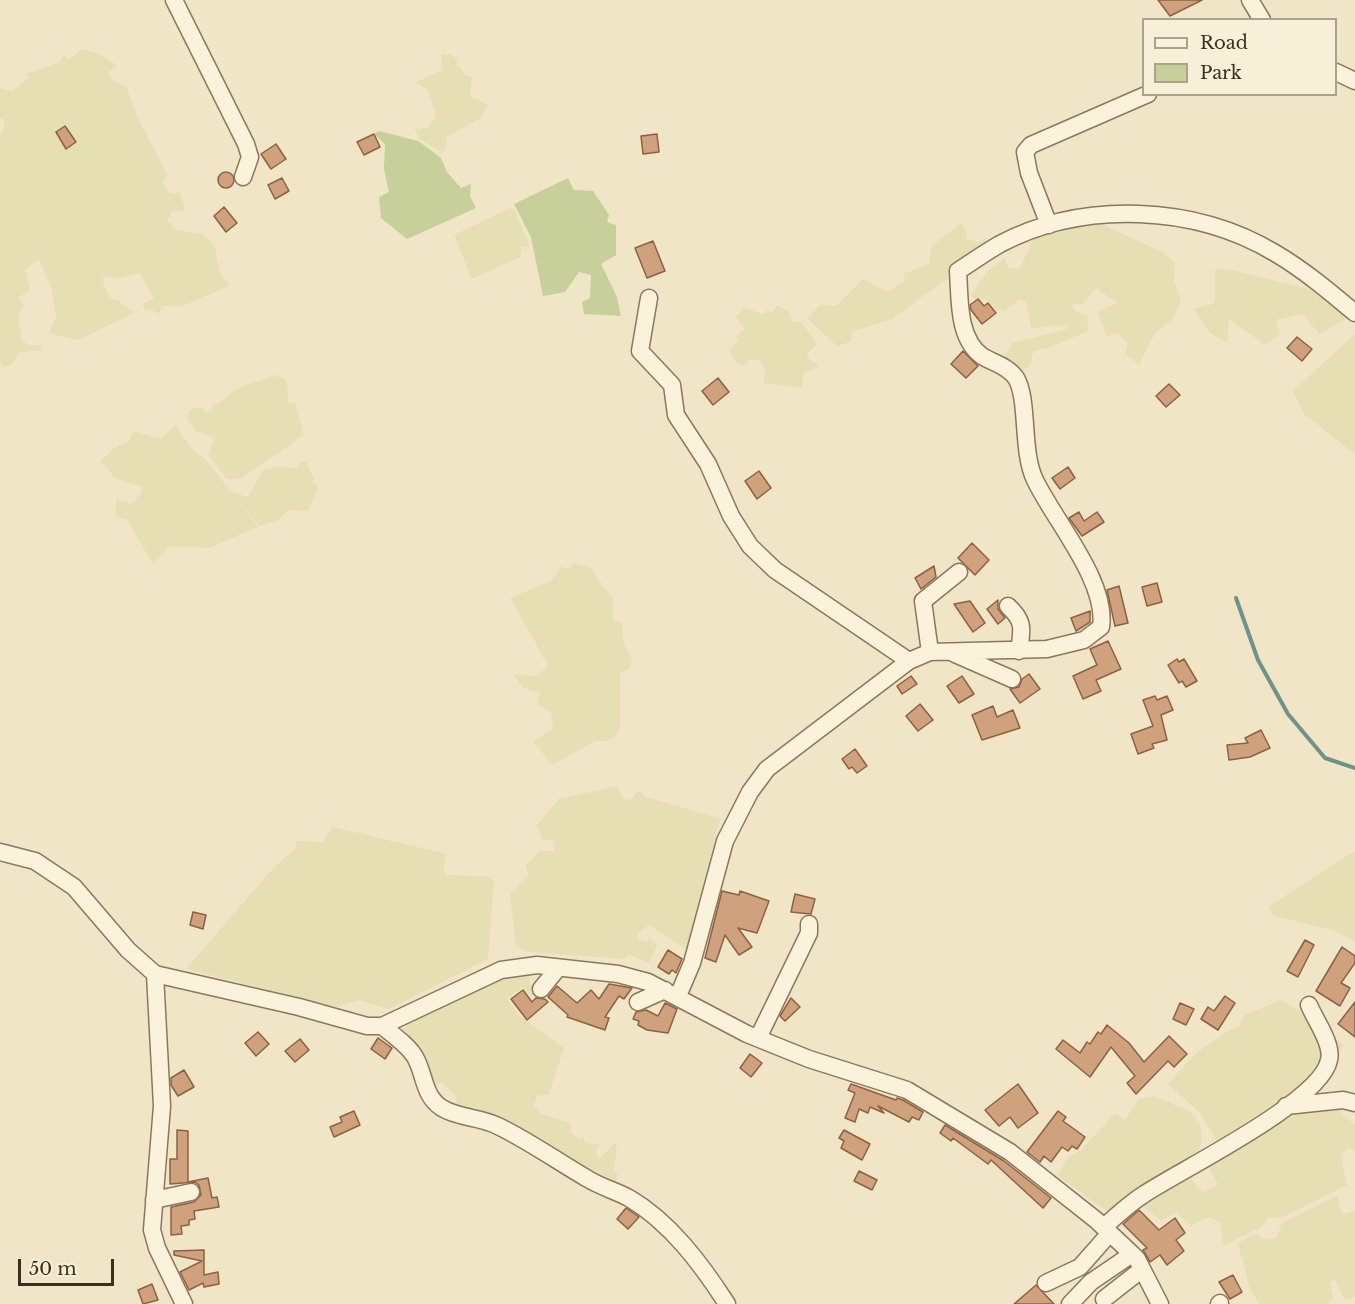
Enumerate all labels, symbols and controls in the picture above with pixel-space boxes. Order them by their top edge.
legend [1142,18,1337,96]
text: Road [1200,32,1248,54]
text: Park [1200,62,1242,84]
scale bar [21,1247,117,1285]
text: 50 m [29,1258,77,1280]

